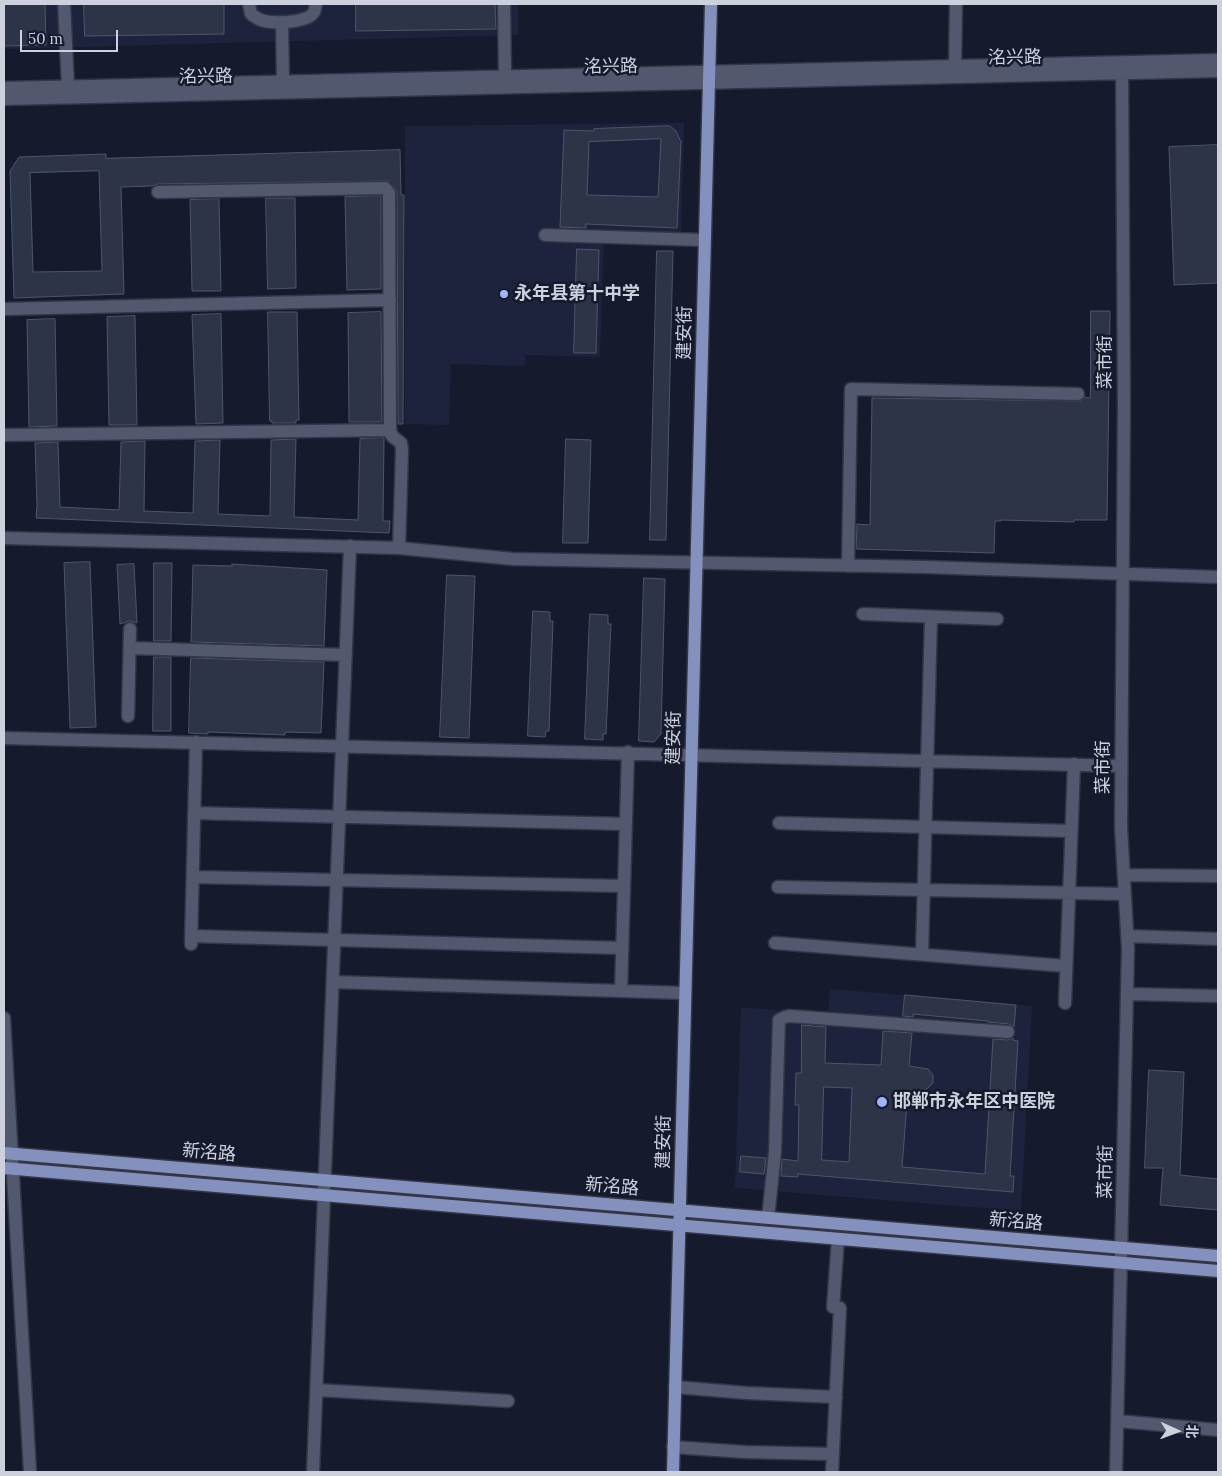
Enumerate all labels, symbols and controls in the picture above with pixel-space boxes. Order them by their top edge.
scale bar [22,20,120,52]
text: 50 m [28,29,63,48]
street label: 洺兴路 [988,47,1042,69]
street label: 洺兴路 [584,56,638,78]
street label: 洺兴路 [179,66,233,88]
place label: 永年县第十中学 [514,283,640,305]
marker: 永年县第十中学 [498,288,510,300]
street label: 建安街 [674,306,696,360]
street label: 菜市街 [1095,335,1117,389]
street label: 建安街 [663,711,685,765]
street label: 菜市街 [1093,740,1115,794]
place label: 邯郸市永年区中医院 [893,1091,1055,1113]
marker: 邯郸市永年区中医院 [875,1095,889,1109]
street label: 建安街 [653,1115,675,1169]
street label: 新洺路 [181,1140,237,1166]
street label: 菜市街 [1095,1145,1117,1199]
street label: 新洺路 [584,1174,640,1200]
street label: 新洺路 [988,1209,1044,1235]
north arrow [1152,1406,1202,1456]
text: 北 [1183,1424,1201,1439]

